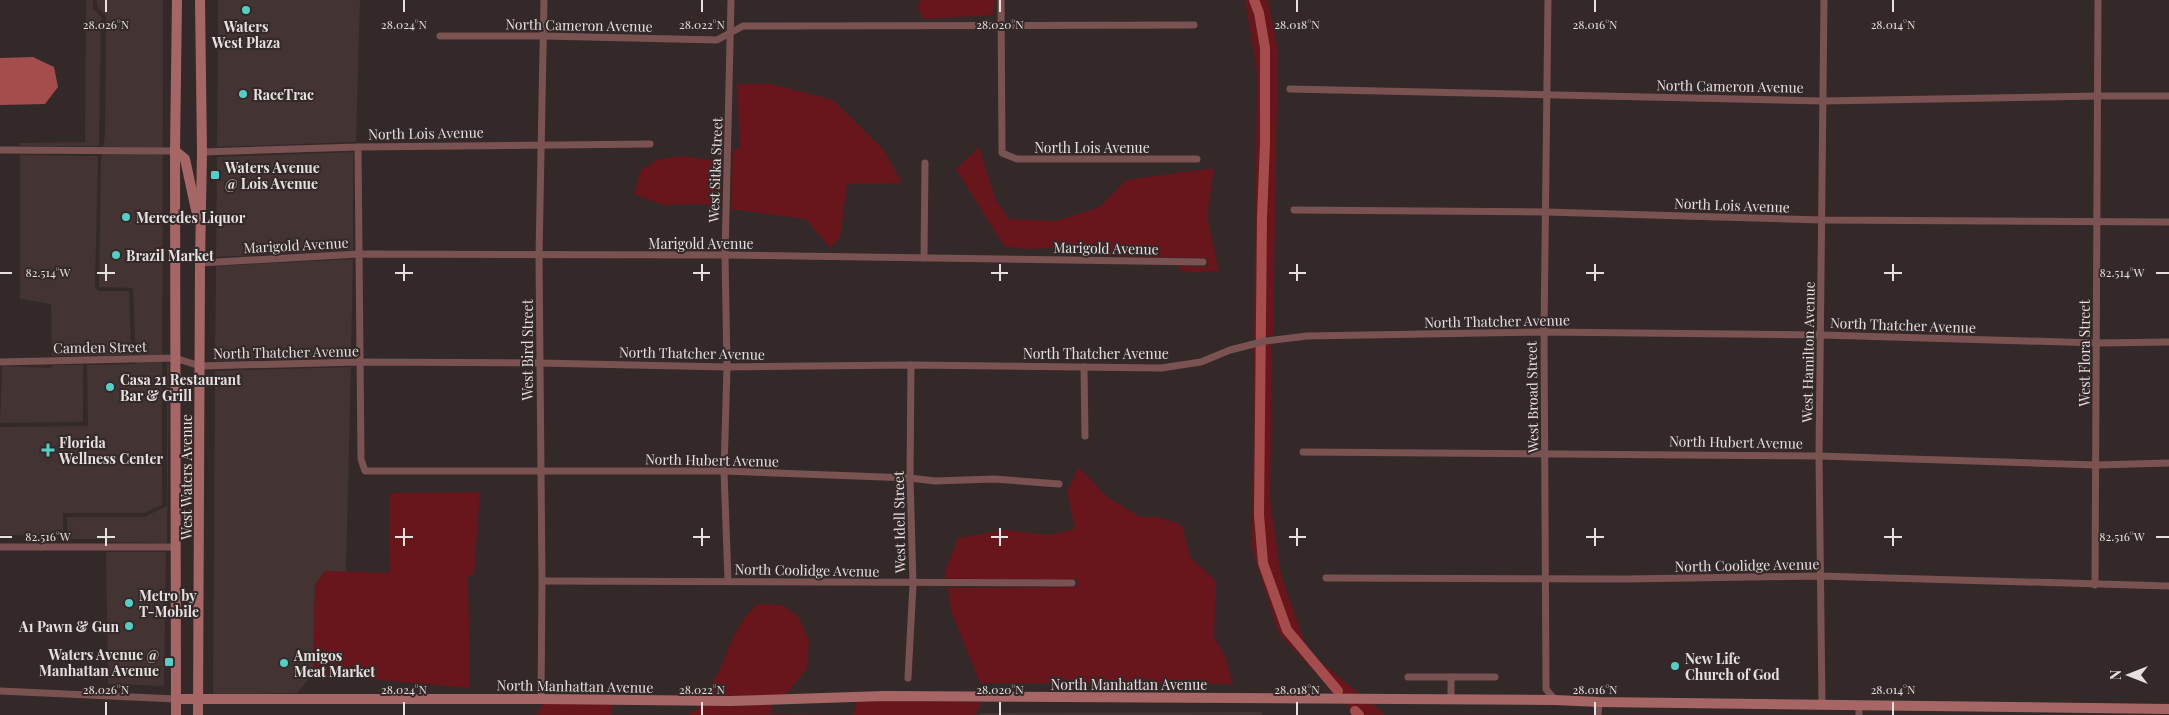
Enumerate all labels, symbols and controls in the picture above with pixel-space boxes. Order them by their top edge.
marker: Waters West Plaza [240,4,252,16]
street label: North Cameron Avenue [505,14,653,36]
text: 28.026°N [83,16,130,32]
text: 28.024°N [381,16,428,32]
text: 28.022°N [679,16,725,32]
text: 28.020°N [976,16,1024,32]
text: 28.018°N [1274,16,1320,32]
text: 28.016°N [1572,16,1618,32]
text: 28.014°N [1871,16,1916,32]
place label: Waters West Plaza [211,17,281,52]
street label: North Cameron Avenue [1656,75,1804,97]
place label: RaceTrac [253,85,314,104]
marker: RaceTrac [237,88,249,100]
street label: West Sitka Street [704,116,726,224]
street label: North Lois Avenue [368,122,484,144]
street label: North Lois Avenue [1034,138,1150,157]
place label: Waters Avenue @ Lois Avenue [224,158,320,193]
marker: Waters Avenue @ Lois Avenue [209,169,221,181]
street label: North Lois Avenue [1674,193,1790,217]
place label: Mercedes Liquor [136,208,246,227]
marker: Mercedes Liquor [120,211,132,223]
street label: Marigold Avenue [243,233,349,257]
street label: Marigold Avenue [648,234,754,253]
street label: Marigold Avenue [1053,238,1159,258]
place label: Brazil Market [126,246,214,265]
marker: Brazil Market [110,249,122,261]
text: 82.514°W [26,264,71,280]
text: 82.514°W [2100,264,2145,280]
street label: West Hamilton Avenue [1797,281,1819,424]
street label: West Bird Street [518,298,537,402]
street label: West Flora Street [2075,299,2094,407]
street label: North Thatcher Avenue [1424,310,1570,332]
street label: North Thatcher Avenue [1830,313,1976,337]
street label: Camden Street [53,337,148,357]
street label: West Broad Street [1522,340,1542,454]
street label: North Thatcher Avenue [213,341,359,363]
street label: North Thatcher Avenue [619,342,765,364]
street label: North Thatcher Avenue [1023,344,1169,363]
place label: Casa 21 Restaurant Bar & Grill [120,370,241,405]
marker: Casa 21 Restaurant Bar & Grill [104,381,116,393]
street label: West Waters Avenue [177,414,196,541]
street label: North Hubert Avenue [1669,431,1803,453]
place label: Florida Wellness Center [58,433,164,468]
marker: Florida Wellness Center [41,443,55,457]
street label: North Hubert Avenue [645,449,779,471]
street label: West Idell Street [889,470,909,574]
text: 82.516°W [25,528,71,544]
text: 82.516°W [2099,528,2145,544]
street label: North Coolidge Avenue [1674,554,1820,576]
street label: North Coolidge Avenue [734,559,880,581]
place label: Metro by T-Mobile [139,586,199,621]
marker: Metro by T-Mobile [123,597,135,609]
place label: A1 Pawn & Gun [18,617,119,636]
marker: A1 Pawn & Gun [123,620,135,632]
place label: Waters Avenue @ Manhattan Avenue [39,645,159,680]
place label: Amigos Meat Market [293,646,375,681]
place label: New Life Church of God [1685,649,1780,684]
north arrow [2104,650,2154,700]
marker: Waters Avenue @ Manhattan Avenue [163,656,175,668]
marker: Amigos Meat Market [278,657,290,669]
marker: New Life Church of God [1669,660,1681,672]
text: N [2106,670,2125,680]
street label: North Manhattan Avenue [496,675,654,697]
street label: North Manhattan Avenue [1051,675,1207,694]
text: 28.026°N [83,681,130,697]
text: 28.024°N [381,681,428,697]
text: 28.022°N [679,681,725,697]
text: 28.020°N [976,681,1024,697]
text: 28.018°N [1274,681,1320,697]
text: 28.016°N [1572,681,1618,697]
text: 28.014°N [1871,681,1916,697]

